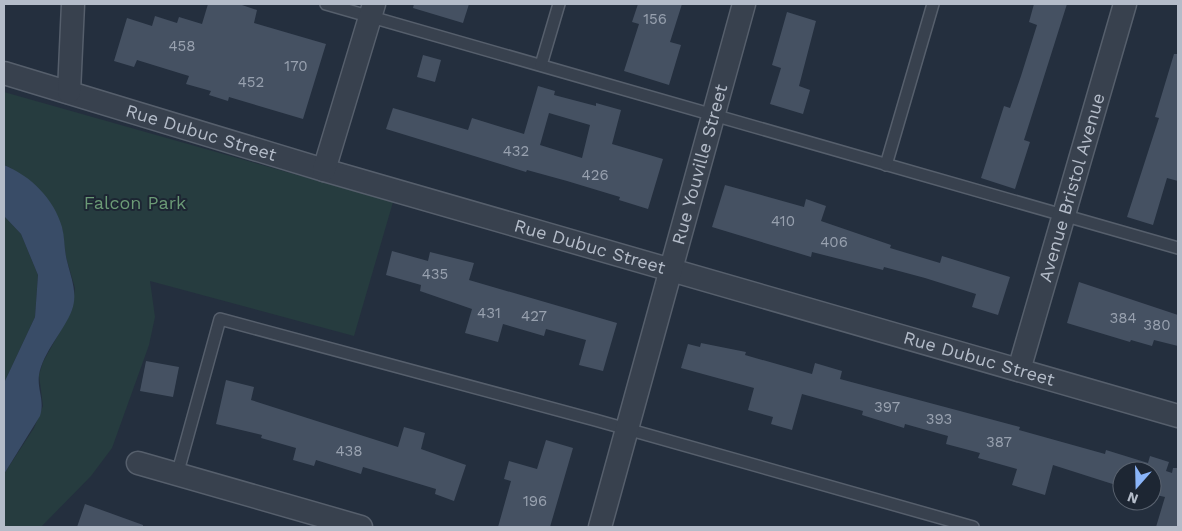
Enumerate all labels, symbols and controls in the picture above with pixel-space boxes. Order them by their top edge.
house number: 156 [643,10,667,28]
house number: 458 [168,37,196,55]
house number: 170 [284,57,308,75]
house number: 452 [238,73,264,91]
street label: Rue Youville Street [667,81,732,247]
street label: Avenue Bristol Avenue [1034,90,1109,284]
street label: Rue Dubuc Street [123,100,280,165]
house number: 432 [503,142,529,160]
house number: 426 [581,166,609,184]
park label: Falcon Park [84,192,186,213]
house number: 410 [771,212,795,230]
street label: Rue Dubuc Street [512,214,668,278]
house number: 406 [820,233,848,251]
house number: 435 [422,265,448,283]
house number: 431 [477,304,501,322]
house number: 427 [521,307,547,325]
house number: 384 [1109,309,1137,327]
house number: 380 [1143,316,1171,334]
street label: Rue Dubuc Street [901,326,1058,390]
house number: 397 [874,398,900,416]
house number: 393 [926,410,952,428]
house number: 387 [986,433,1012,451]
house number: 438 [335,442,363,460]
north arrow [1112,461,1162,511]
text: N [1125,489,1140,508]
house number: 196 [523,492,547,510]

